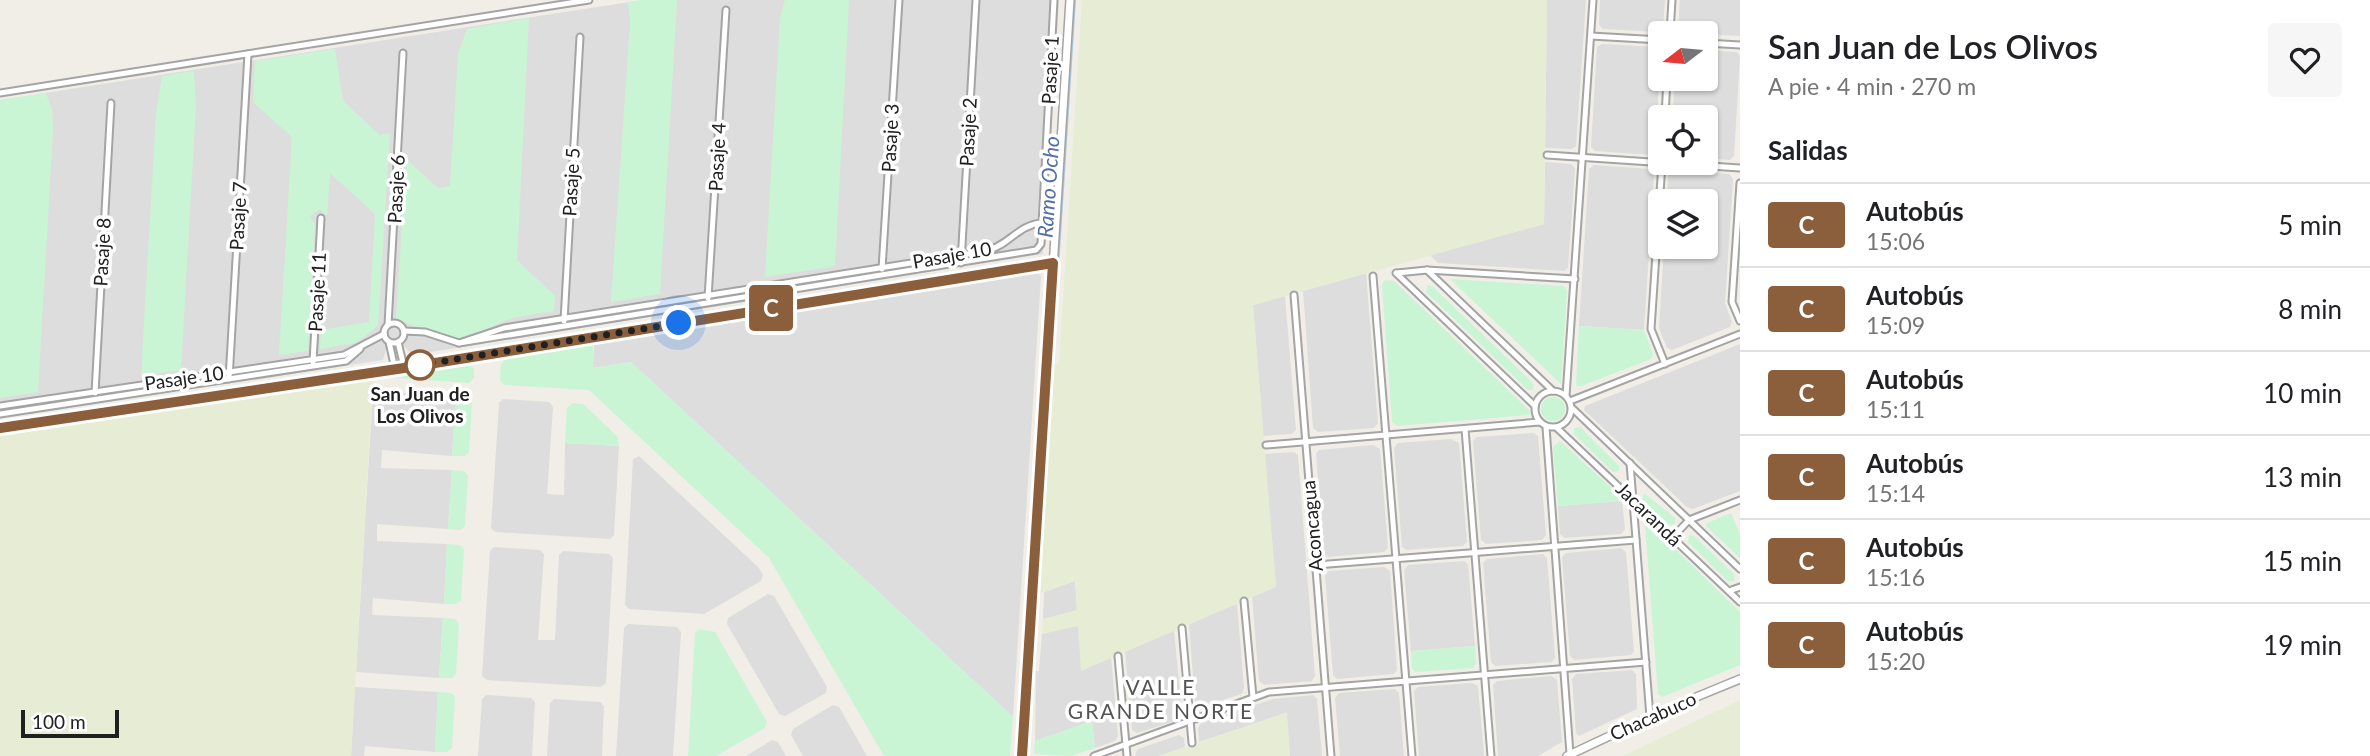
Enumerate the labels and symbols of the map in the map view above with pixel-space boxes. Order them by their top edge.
north arrow [1648,21,1718,91]
street label: Pasaje 1 [1036,35,1063,105]
street label: Pasaje 2 [954,97,981,167]
street label: Pasaje 3 [876,103,903,173]
street label: Pasaje 4 [703,122,730,192]
water label: Ramo Ocho [1031,135,1064,239]
street label: Pasaje 5 [557,147,584,217]
street label: Pasaje 6 [382,154,409,224]
street label: Pasaje 7 [224,181,251,251]
street label: Pasaje 8 [88,217,115,287]
street label: Pasaje 10 [911,236,993,273]
street label: Pasaje 11 [303,252,330,332]
line badge: C [748,285,794,331]
your location [661,305,696,340]
marker: San Juan de Los Olivos [405,350,435,380]
street label: Pasaje 10 [143,361,225,394]
place label: San Juan de Los Olivos [370,382,470,427]
street label: Jacarandá [1612,477,1687,551]
street label: Aconcagua [1296,480,1327,573]
district label: VALLE GRANDE NORTE [1068,674,1254,723]
street label: Chacabuco [1606,686,1700,745]
scale bar [21,707,119,739]

